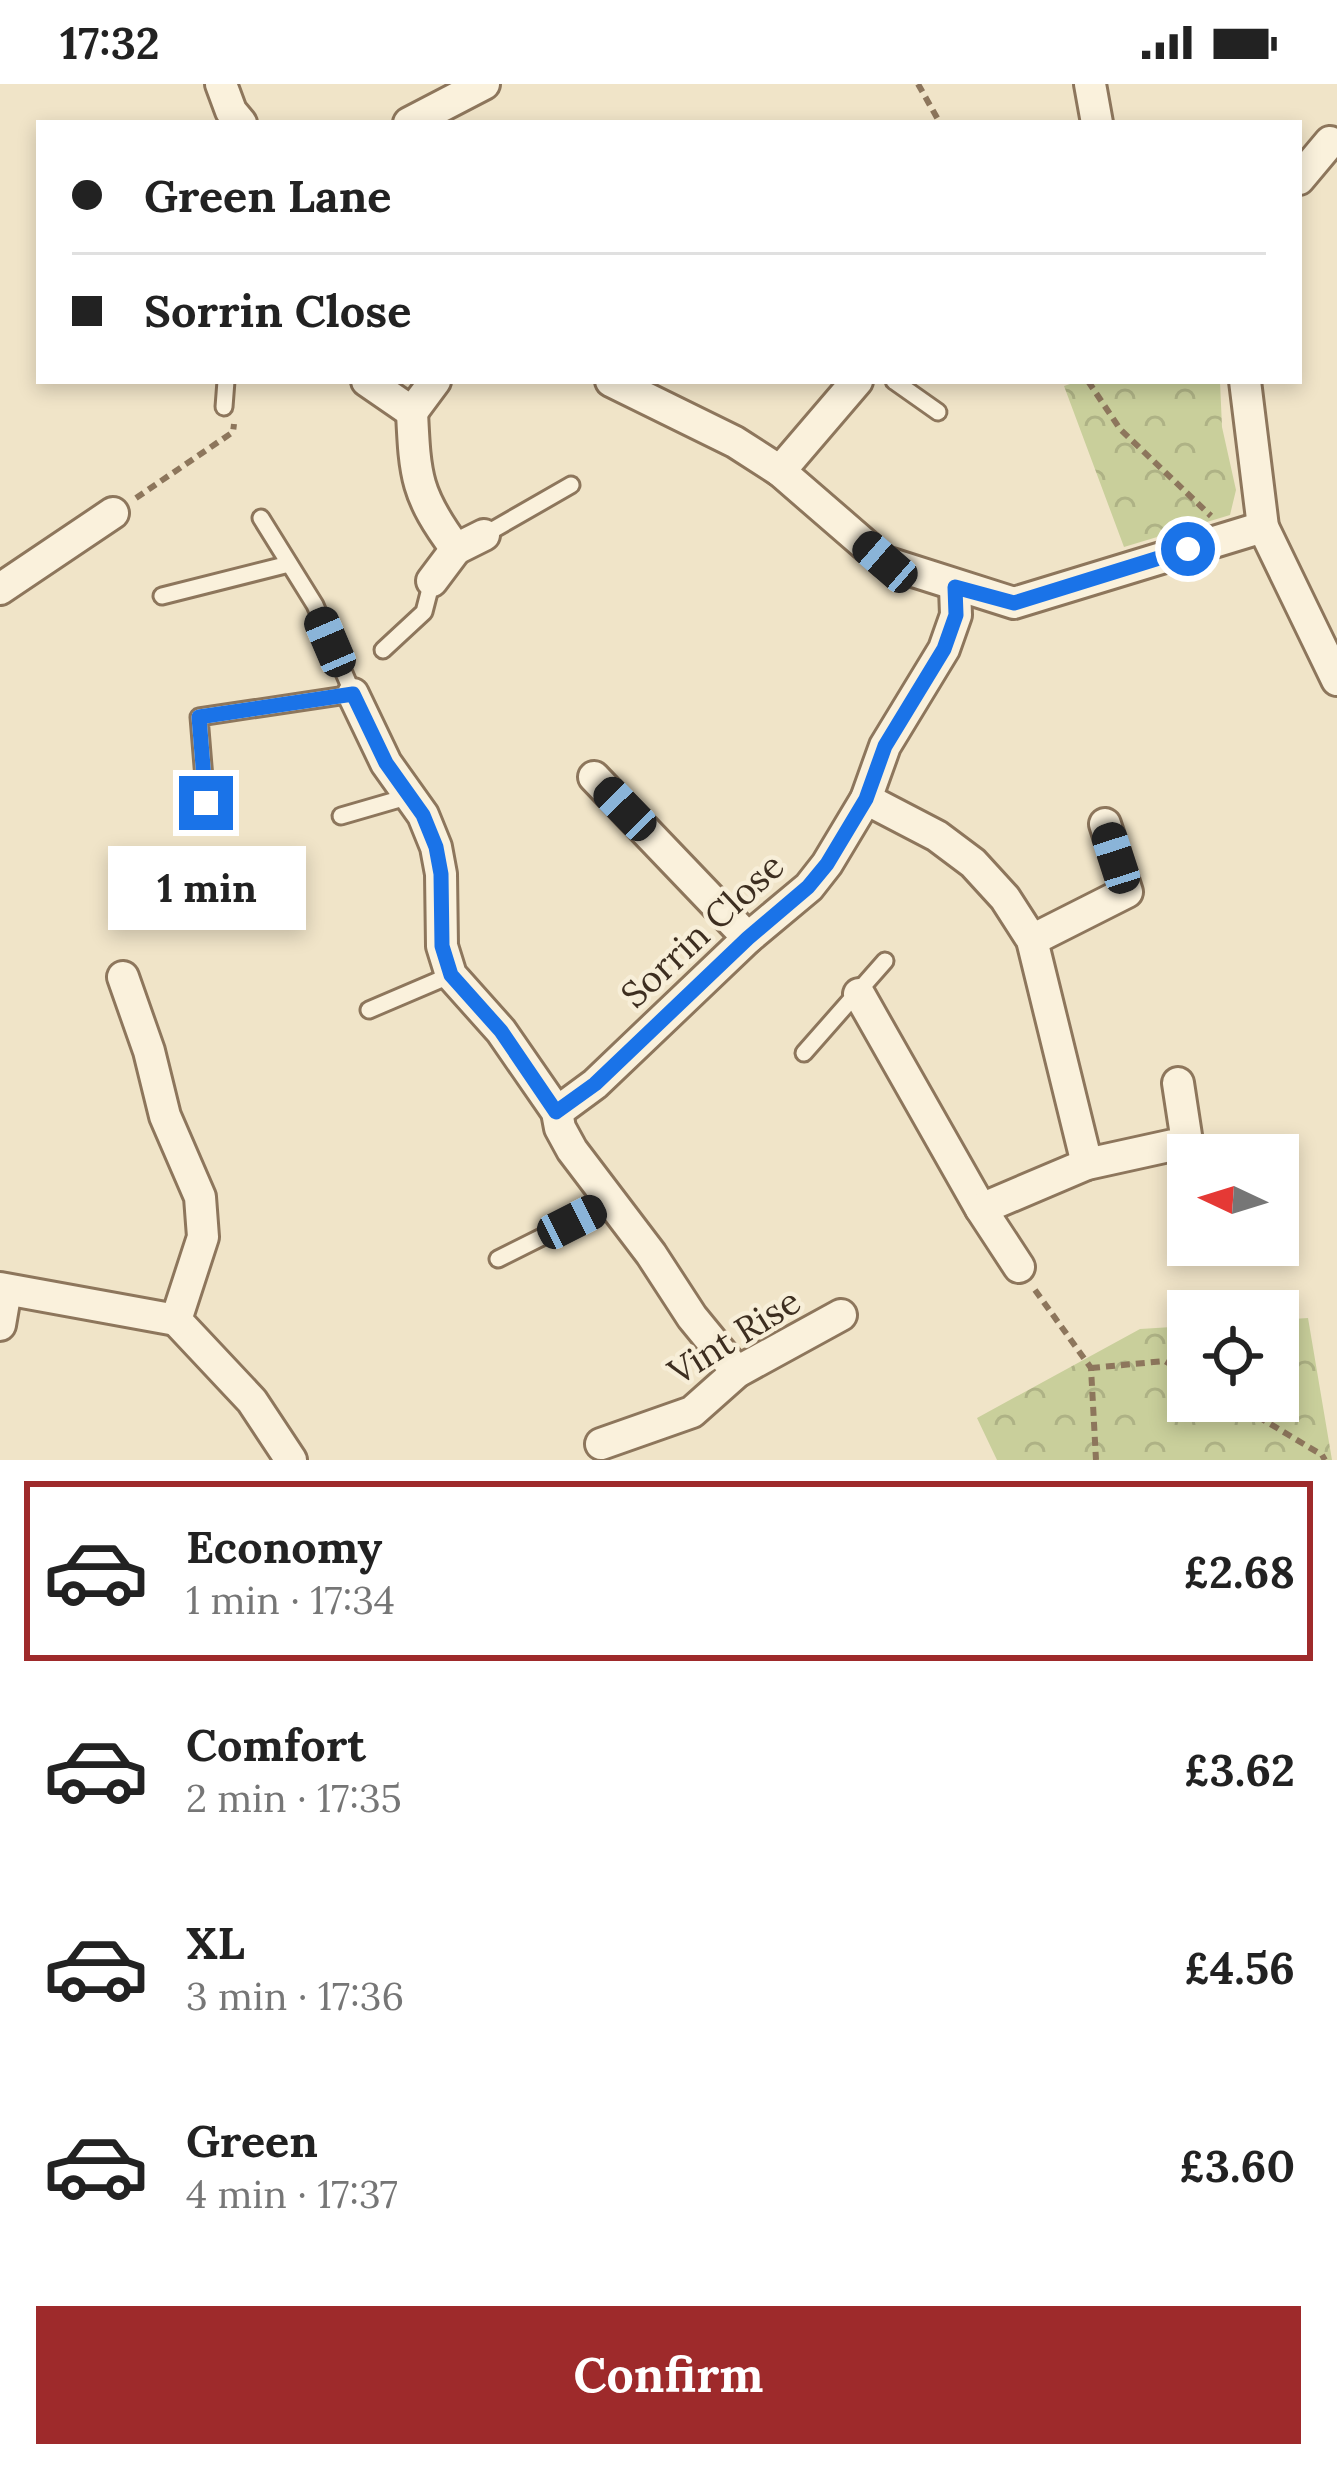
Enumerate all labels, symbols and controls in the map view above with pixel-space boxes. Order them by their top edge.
text: 17:32 [60,14,160,71]
text: Green Lane [144,167,392,224]
text: Sorrin Close [144,282,411,339]
route start [1161,522,1215,576]
car [846,525,924,599]
car [299,602,361,682]
car [587,771,663,847]
route end [179,776,233,830]
car [1088,818,1144,898]
street label: Sorrin Close [611,843,793,1017]
callout: 1 min [107,845,305,929]
text: 1 min [157,863,257,913]
north arrow [1167,1134,1299,1266]
map controls [1167,1134,1299,1422]
car [532,1190,612,1254]
street label: Vint Rise [659,1278,808,1395]
button: locate [1167,1290,1299,1422]
icon: car [42,1517,150,1625]
text: Economy [186,1518,382,1575]
text: £2.68 [1183,1543,1295,1600]
text: 1 min · 17:34 [186,1575,395,1625]
icon: car [42,1715,150,1823]
text: Comfort [186,1716,366,1773]
text: £3.62 [1184,1741,1295,1798]
text: 2 min · 17:35 [186,1773,402,1823]
icon: car [42,1913,150,2021]
text: XL [186,1914,245,1971]
text: £4.56 [1184,1939,1295,1996]
text: 3 min · 17:36 [186,1971,404,2021]
icon: car [42,2111,150,2219]
text: Green [186,2112,318,2169]
text: £3.60 [1179,2137,1295,2194]
text: 4 min · 17:37 [186,2169,398,2219]
button: Confirm [36,2306,1301,2444]

